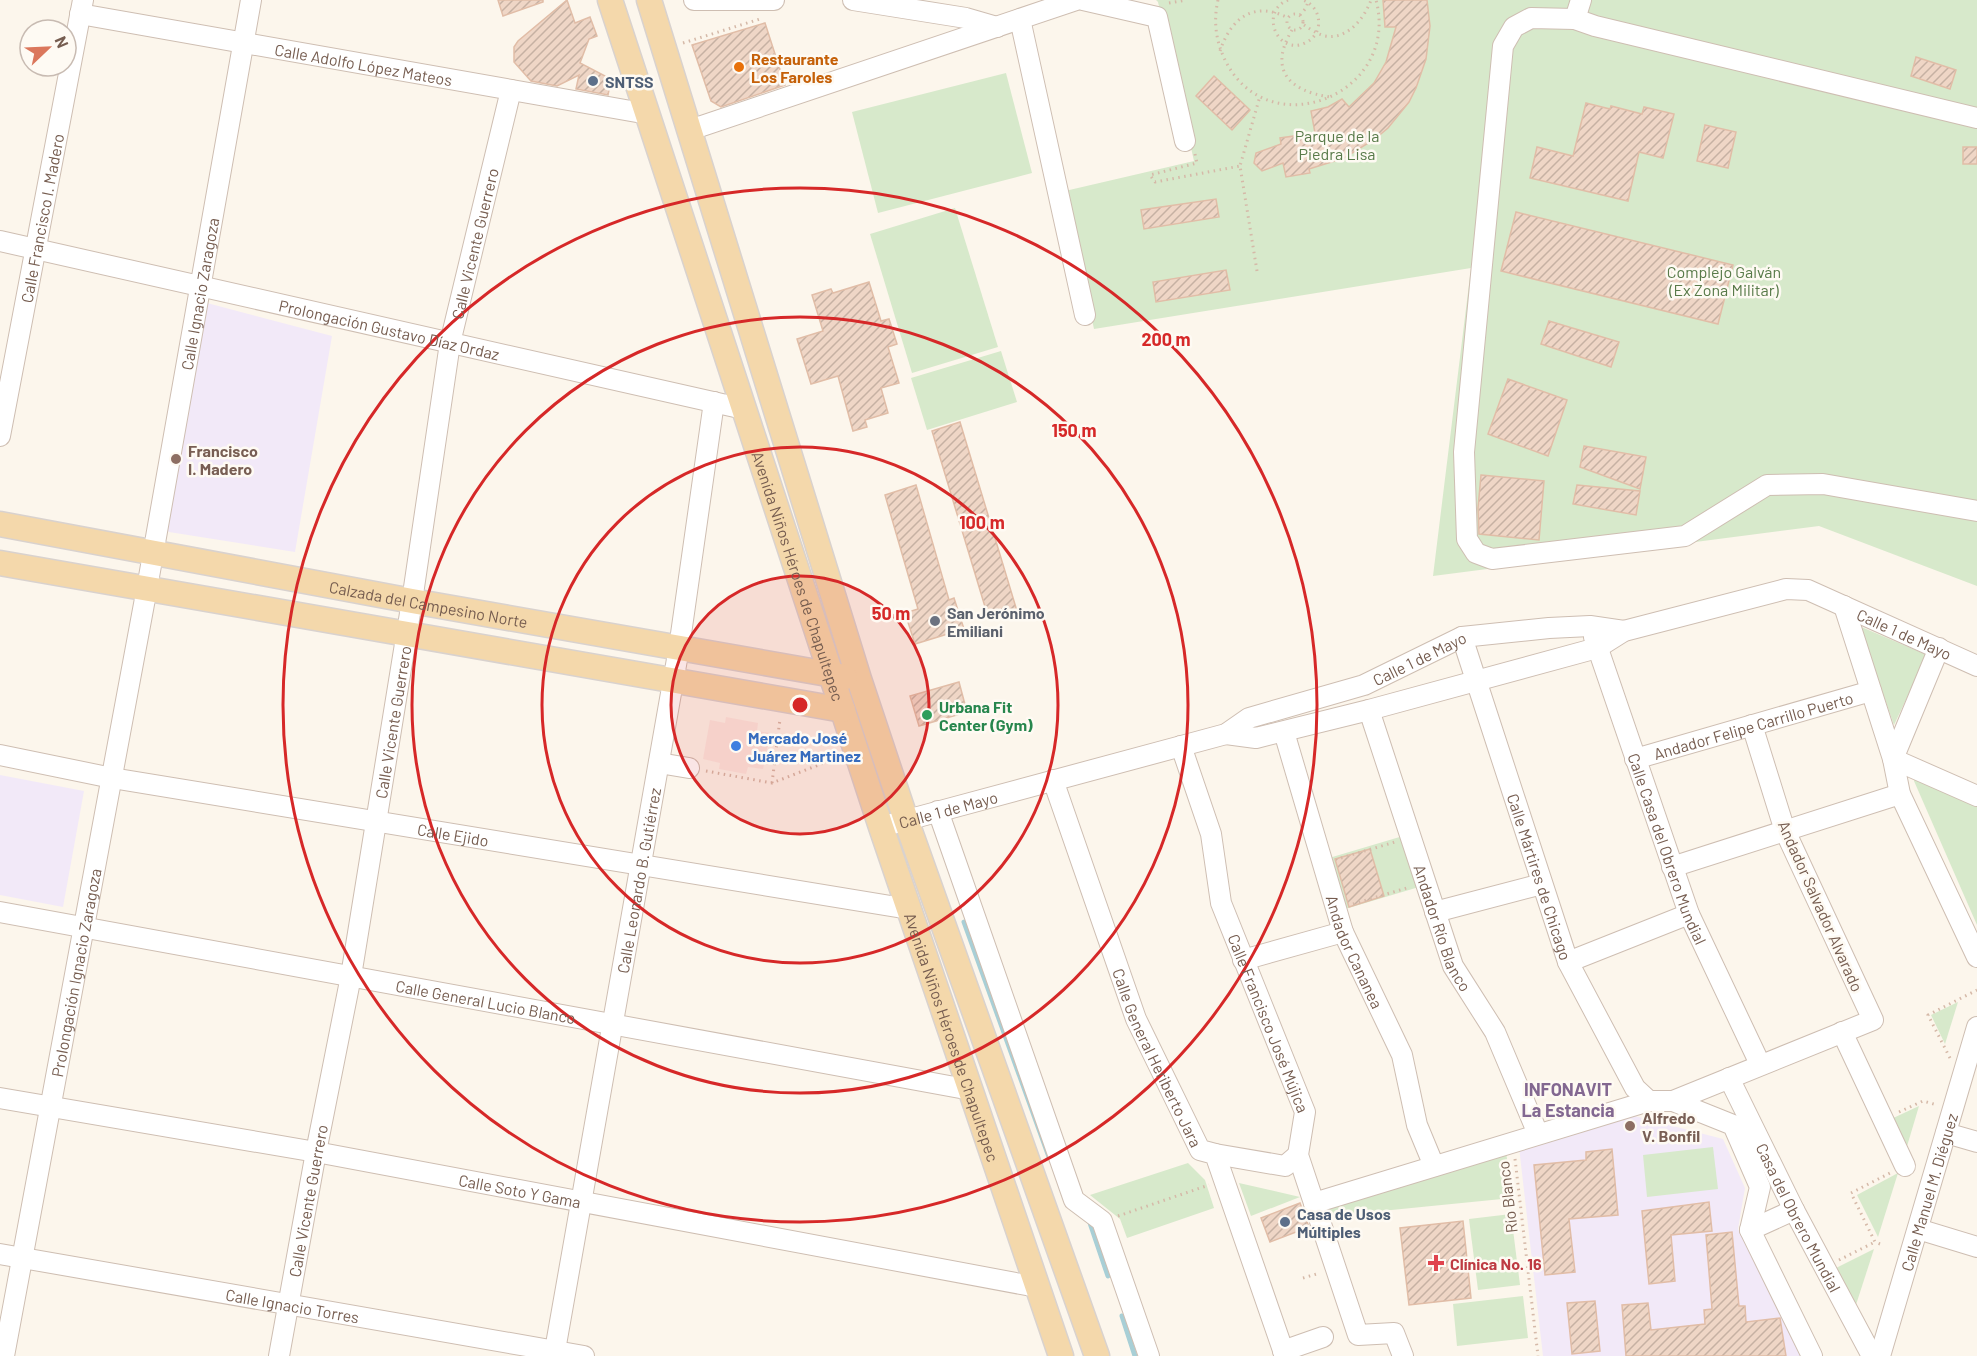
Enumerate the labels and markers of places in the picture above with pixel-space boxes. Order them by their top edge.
place label: Restaurante Los Faroles [751,49,839,86]
marker: Restaurante Los Faroles [732,60,746,74]
place label: SNTSS [605,72,653,91]
marker: SNTSS [586,74,600,88]
place label: Francisco I. Madero [188,441,258,478]
marker: Francisco I. Madero [169,452,183,466]
place label: San Jerónimo Emiliani [947,603,1045,640]
marker: San Jerónimo Emiliani [928,614,942,628]
centre of rings [790,695,810,715]
place label: Urbana Fit Center (Gym) [939,697,1033,734]
marker: Urbana Fit Center (Gym) [920,708,934,722]
place label: Mercado José Juárez Martinez [748,728,861,765]
marker: Mercado José Juárez Martinez [729,739,743,753]
place label: Alfredo V. Bonfil [1642,1108,1700,1145]
marker: Alfredo V. Bonfil [1623,1119,1637,1133]
place label: Casa de Usos Múltiples [1297,1204,1391,1241]
marker: Casa de Usos Múltiples [1278,1215,1292,1229]
marker: Clínica No. 16 [1427,1254,1445,1272]
place label: Clínica No. 16 [1450,1254,1542,1273]

